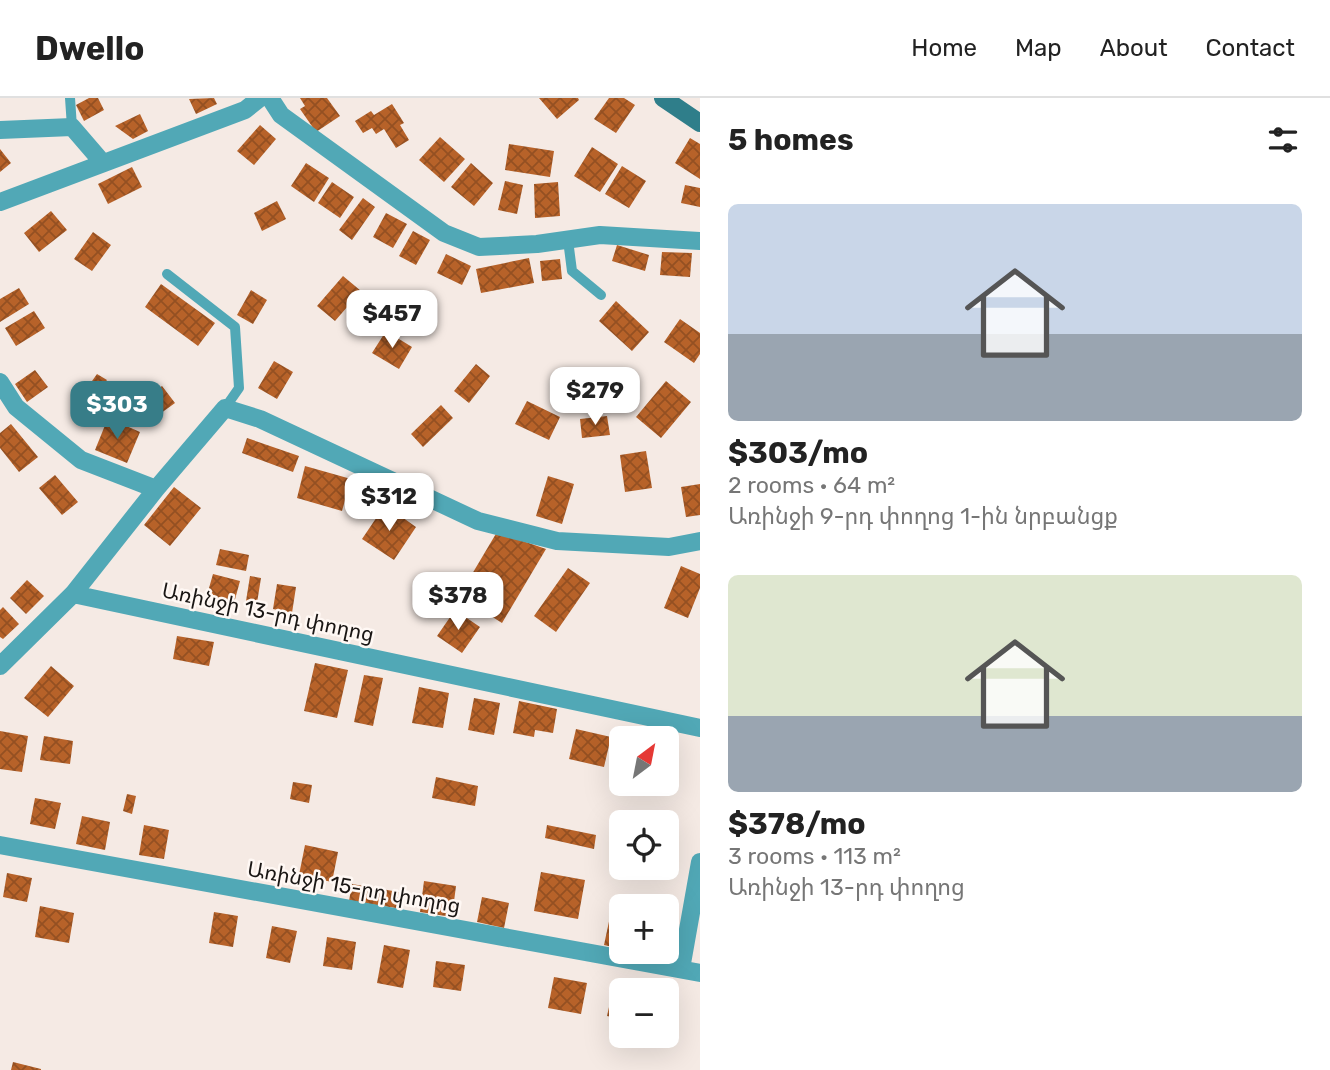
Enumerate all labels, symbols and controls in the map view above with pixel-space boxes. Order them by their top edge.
text: Dwello [35,29,144,68]
text: Home [911,34,977,62]
text: Map [1015,34,1062,62]
text: About [1100,34,1168,62]
text: Contact [1206,34,1295,62]
icon: filters [1264,121,1302,159]
text: 5 homes [728,122,854,158]
icon: home [952,250,1078,376]
pin: $457 [351,290,433,350]
text: $457 [362,299,422,327]
pin: $279 [554,368,636,427]
text: $279 [566,376,624,404]
pin: $303 [76,382,158,441]
text: $303 [86,390,148,418]
text: $303/mo [728,435,868,471]
text: 2 rooms · 64 m² [728,471,895,499]
pin: $312 [348,474,430,533]
text: $312 [361,482,417,510]
text: Առինջի 9-րդ փողոց 1-ին նրբանցք [728,502,1118,530]
pin: $378 [417,573,499,632]
street label: Առինջի 13-րդ փողոց [160,577,376,647]
text: $378 [428,581,488,609]
icon: home [952,621,1078,747]
north arrow [609,726,679,796]
map controls [609,726,679,1048]
text: $378/mo [728,806,865,842]
button: locate [609,810,679,880]
text: 3 rooms · 113 m² [728,842,901,870]
street label: Առինջի 15-րդ փողոց [245,856,463,918]
text: Առինջի 13-րդ փողոց [728,873,965,901]
button: + [609,894,679,964]
button: − [609,978,679,1048]

